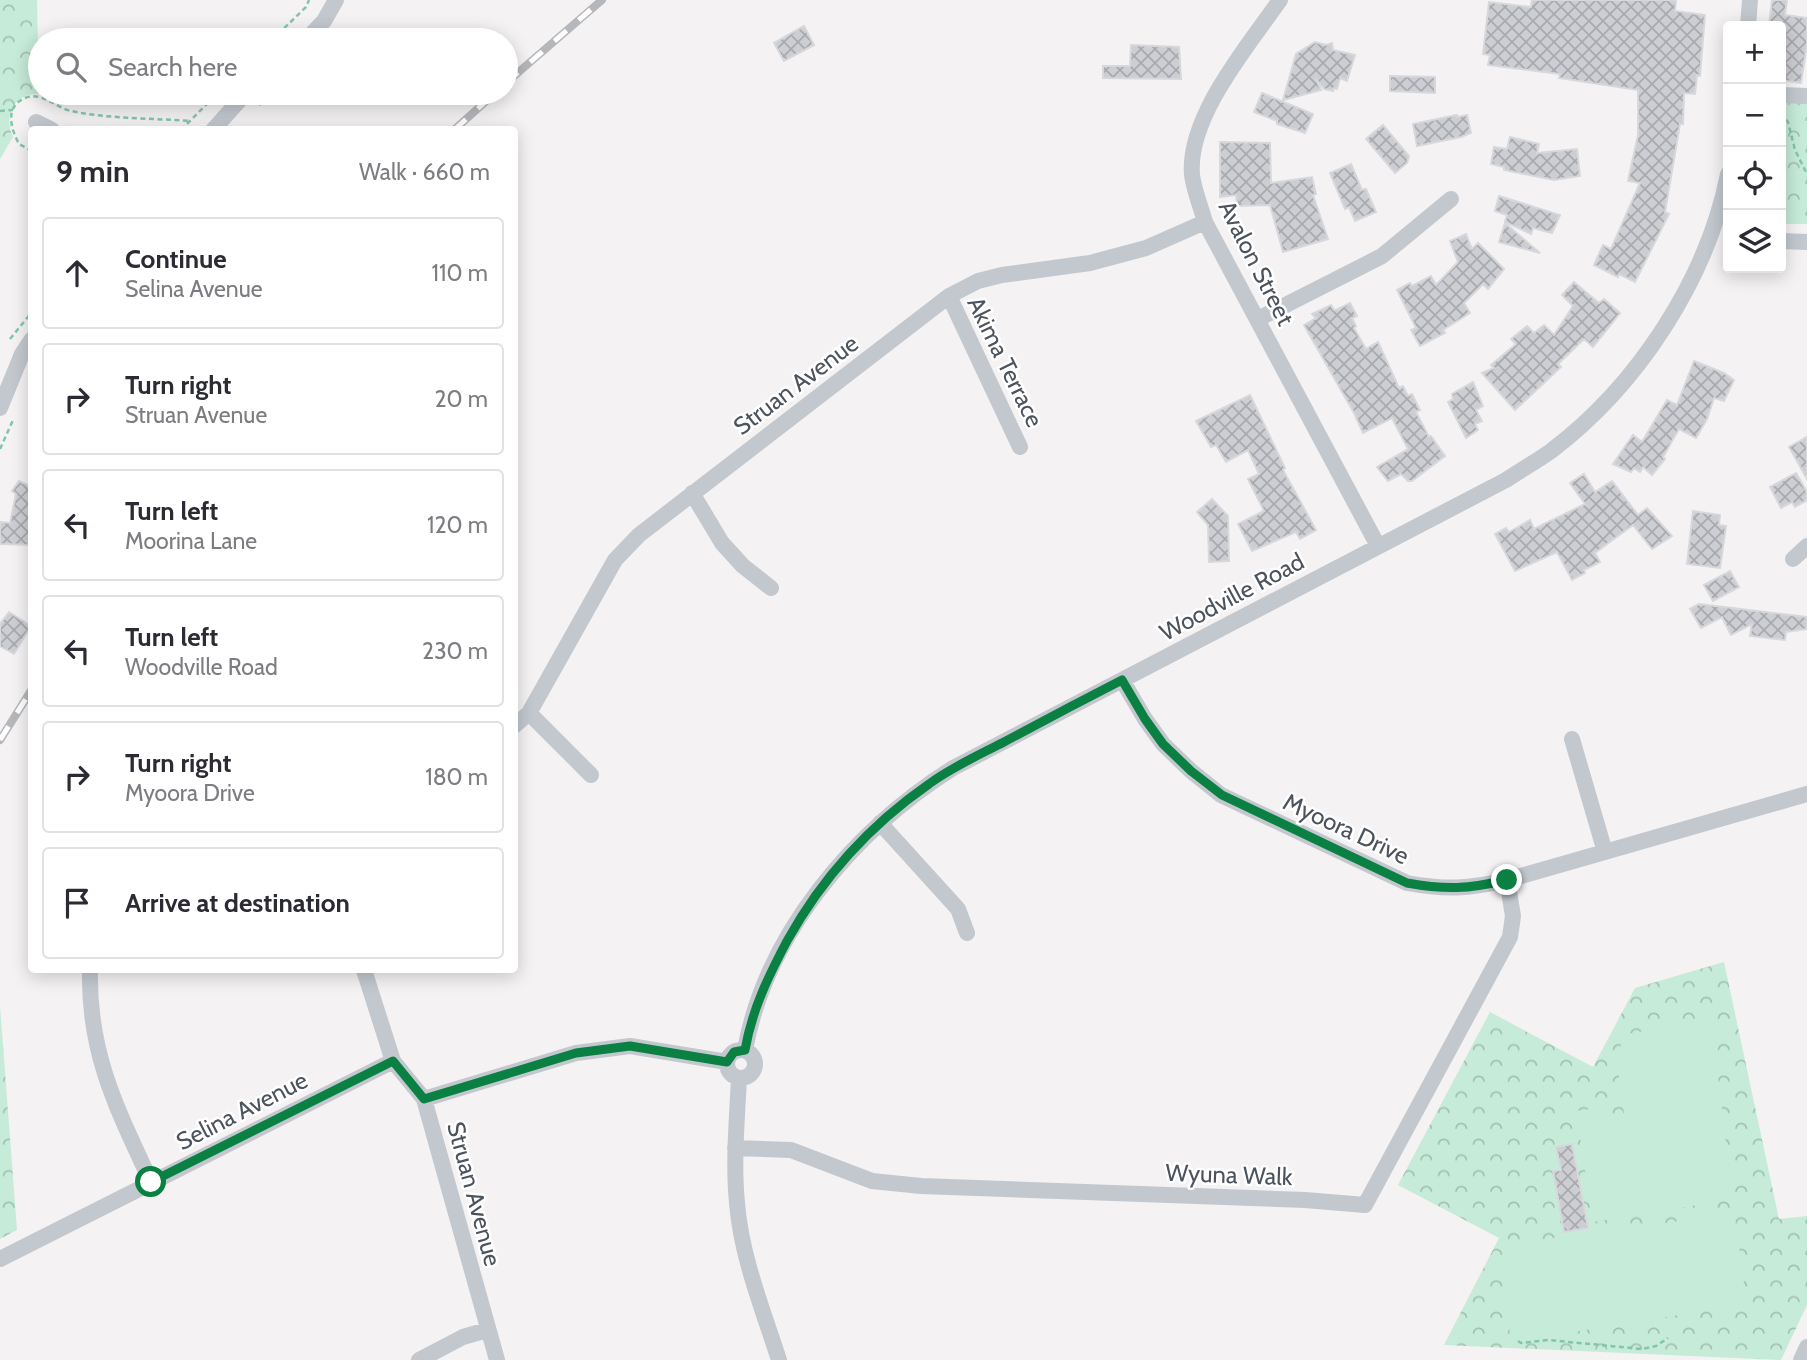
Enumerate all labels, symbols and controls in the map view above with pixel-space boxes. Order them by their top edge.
map controls [1723,21,1786,273]
button: + [1723,21,1786,84]
search box [28,28,518,105]
icon: search [52,48,90,86]
text: Search here [108,51,237,83]
button: − [1723,84,1786,147]
button: locate [1723,147,1786,210]
text: 9 min [56,153,129,190]
text: Walk · 660 m [359,158,490,186]
street label: Avalon Street [1213,195,1300,330]
button: layers [1723,210,1786,273]
text: Continue [125,243,227,275]
icon: ahead [58,254,96,292]
text: 110 m [432,259,488,287]
text: Selina Avenue [125,275,263,303]
street label: Akima Terrace [961,292,1049,432]
street label: Struan Avenue [728,328,864,441]
text: Turn right [125,369,231,401]
icon: right [58,380,96,418]
text: 20 m [435,385,488,413]
text: Struan Avenue [125,401,267,429]
text: Turn left [125,495,218,527]
icon: left [58,506,96,544]
text: 120 m [427,511,488,539]
text: Moorina Lane [125,527,257,555]
street label: Woodville Road [1155,546,1309,647]
text: Turn left [125,621,218,653]
icon: left [58,632,96,670]
text: 230 m [422,637,488,665]
text: Woodville Road [125,653,278,681]
text: Turn right [125,747,231,779]
icon: right [58,758,96,796]
text: 180 m [425,763,488,791]
text: Myoora Drive [125,779,255,807]
street label: Myoora Drive [1279,787,1414,870]
route end [1491,864,1522,895]
icon: arrive [58,884,96,922]
text: Arrive at destination [125,887,350,919]
street label: Selina Avenue [171,1065,312,1156]
street label: Struan Avenue [441,1118,508,1269]
street label: Wyuna Walk [1165,1158,1293,1191]
route start [135,1166,166,1197]

